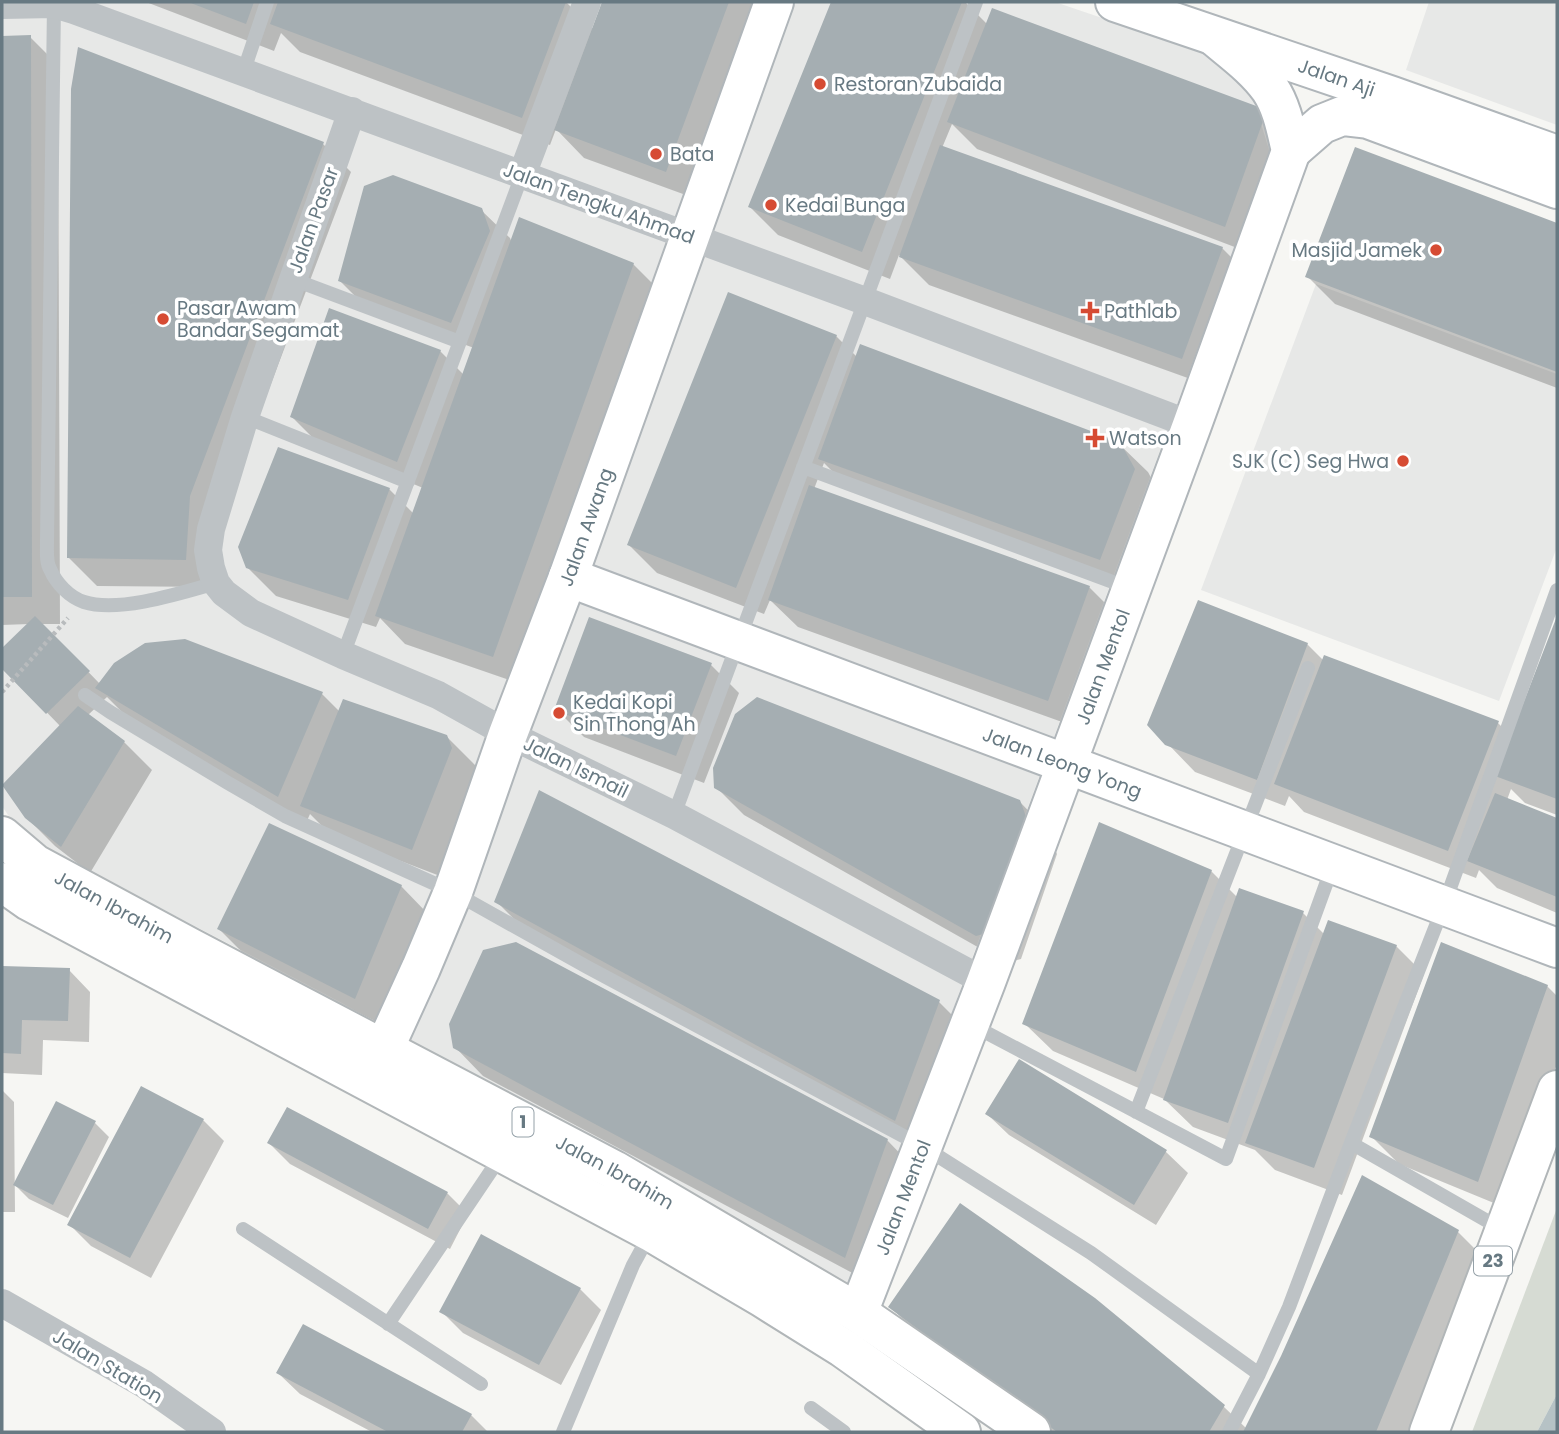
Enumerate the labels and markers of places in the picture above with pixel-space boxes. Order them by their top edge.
place label: Restoran Zubaida [834,71,1002,98]
marker: Restoran Zubaida [812,76,828,92]
place label: Bata [670,141,714,168]
marker: Bata [648,146,664,162]
place label: Kedai Bunga [785,192,905,219]
marker: Kedai Bunga [763,197,779,213]
place label: Masjid Jamek [1292,237,1422,264]
marker: Masjid Jamek [1428,242,1444,258]
place label: Pasar Awam Bandar Segamat [177,295,340,344]
place label: Pathlab [1104,298,1177,325]
marker: Pathlab [1082,303,1098,319]
marker: Pasar Awam Bandar Segamat [155,311,171,327]
place label: Watson [1109,425,1182,452]
marker: Watson [1087,430,1103,446]
place label: SJK (C) Seg Hwa [1232,448,1389,475]
marker: SJK (C) Seg Hwa [1395,453,1411,469]
place label: Kedai Kopi Sin Thong Ah [573,689,696,738]
marker: Kedai Kopi Sin Thong Ah [551,705,567,721]

